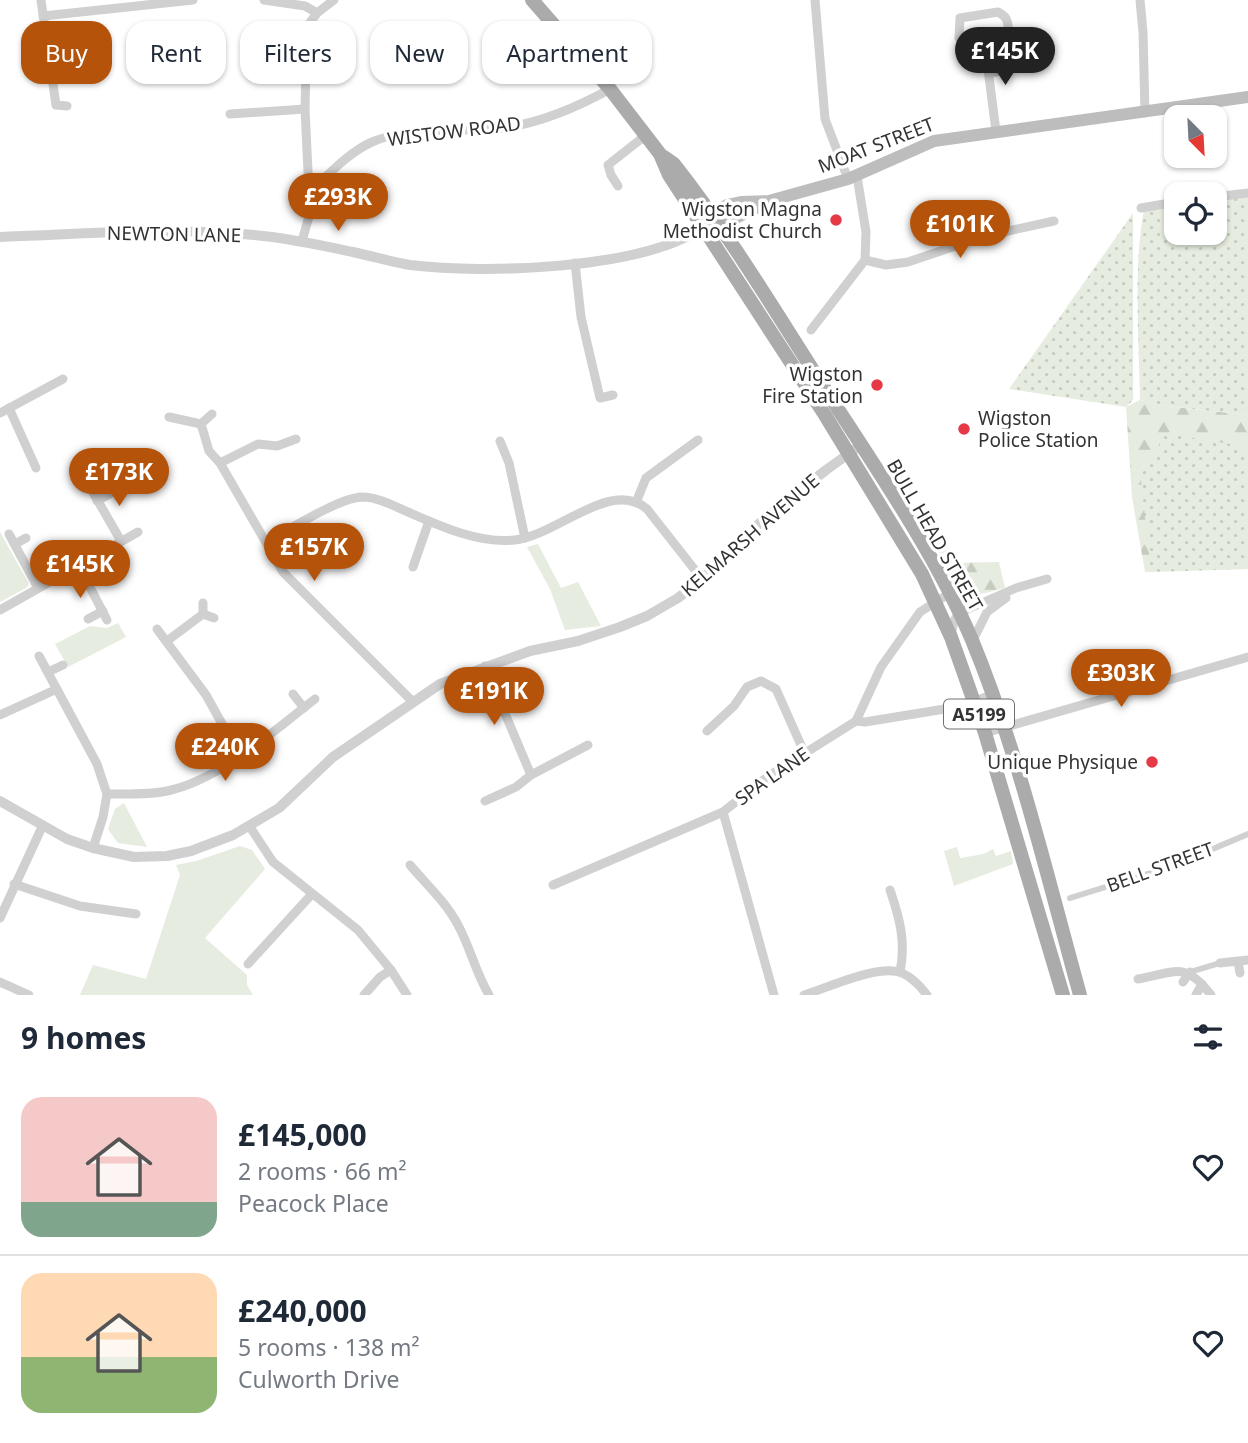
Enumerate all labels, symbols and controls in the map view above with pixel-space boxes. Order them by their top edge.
chip: Buy [21,21,112,84]
chip: Rent [126,21,226,84]
chip: Filters [240,21,356,84]
chip: New [370,21,468,84]
chip: Apartment [482,21,652,84]
pin: £145K [956,28,1054,87]
text: £145K [971,34,1039,66]
north arrow [1164,105,1227,168]
map controls [1164,105,1227,245]
street label: WISTOW ROAD [386,110,522,152]
street label: MOAT STREET [814,111,938,179]
pin: £293K [289,174,387,233]
text: £293K [304,180,372,212]
button: locate [1164,182,1227,245]
place label: Wigston Magna Methodist Church [663,196,822,244]
pin: £101K [911,201,1009,260]
text: £101K [926,207,994,239]
marker: Wigston Magna Methodist Church [828,212,844,228]
street label: NEWTON LANE [107,220,241,248]
place label: Wigston Fire Station [762,361,863,409]
marker: Wigston Fire Station [869,377,885,393]
place label: Wigston Police Station [978,405,1099,453]
marker: Wigston Police Station [956,421,972,437]
pin: £173K [70,448,168,508]
street label: BULL HEAD STREET [881,454,989,616]
text: £173K [85,455,153,487]
street label: KELMARSH AVENUE [675,468,825,602]
pin: £157K [265,524,363,583]
text: £157K [280,530,348,562]
pin: £145K [31,540,129,600]
text: £145K [46,547,114,579]
pin: £303K [1072,650,1170,709]
text: £303K [1087,656,1155,688]
pin: £191K [445,668,543,727]
text: £191K [460,674,528,706]
road number: A5199 [944,700,1014,728]
pin: £240K [176,724,274,783]
text: £240K [191,730,259,762]
street label: SPA LANE [730,741,814,811]
place label: Unique Physique [987,749,1138,775]
marker: Unique Physique [1144,754,1160,770]
street label: BELL STREET [1103,835,1218,898]
text: 9 homes [21,1017,146,1058]
icon: filters [1189,1018,1227,1056]
text: £145,000 [238,1114,367,1155]
icon: home [77,1125,161,1209]
icon: heart [1189,1148,1227,1186]
text: 2 rooms · 66 m² [238,1155,407,1187]
text: Peacock Place [238,1187,389,1219]
text: £240,000 [238,1290,367,1331]
icon: home [77,1301,161,1385]
icon: heart [1189,1324,1227,1362]
text: 5 rooms · 138 m² [238,1331,420,1363]
text: Culworth Drive [238,1363,400,1395]

